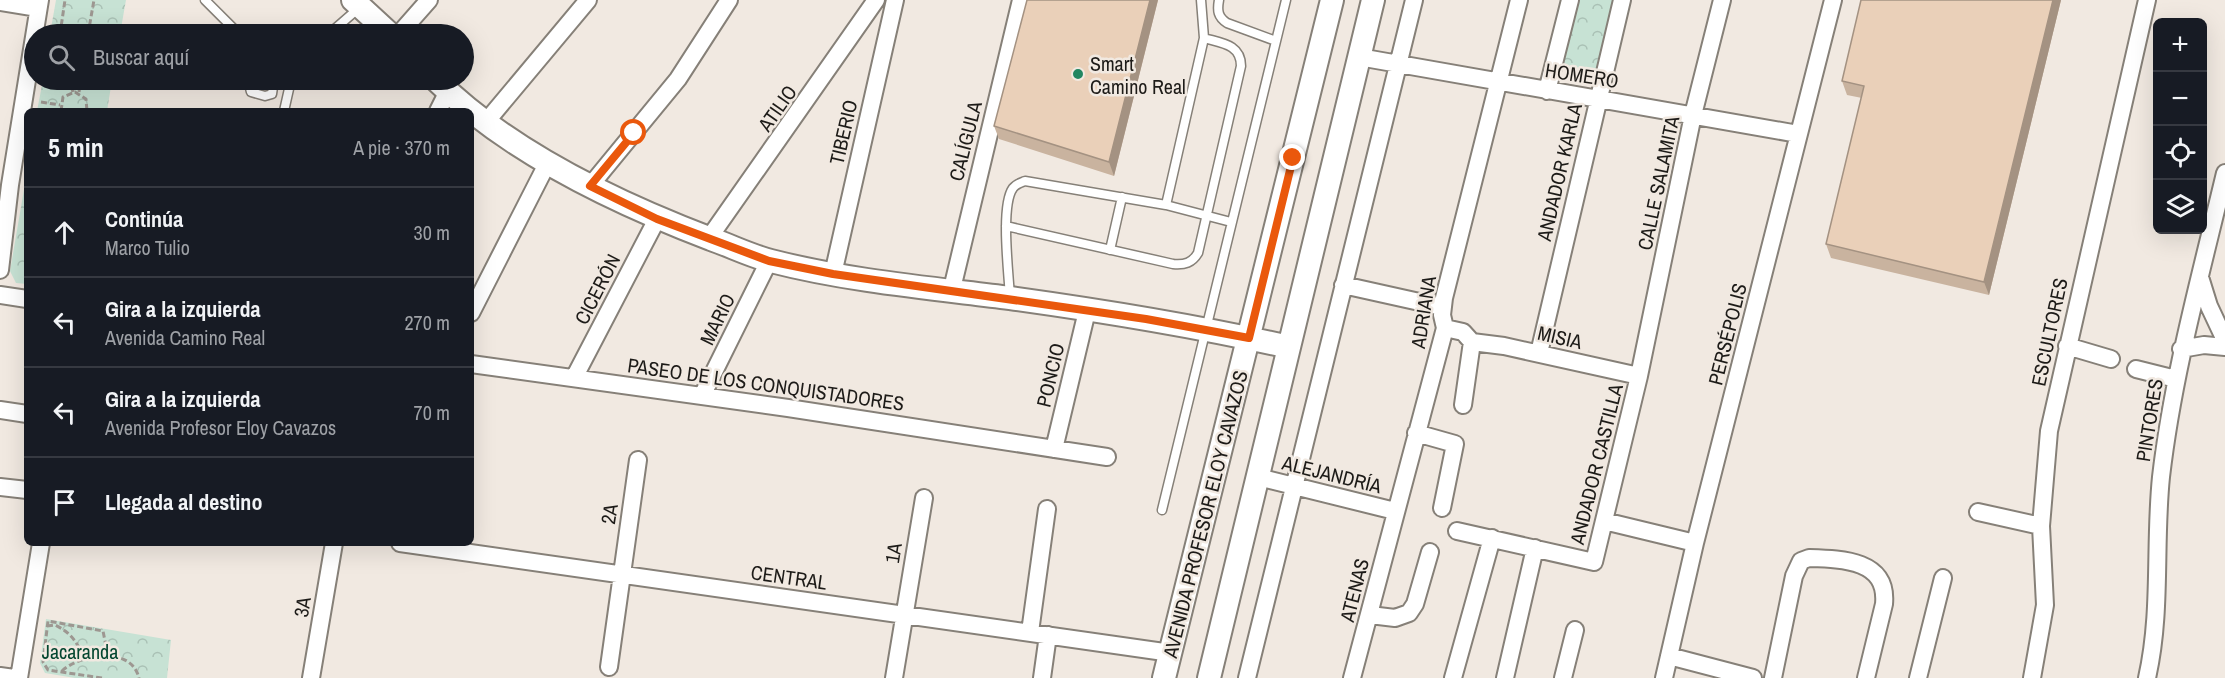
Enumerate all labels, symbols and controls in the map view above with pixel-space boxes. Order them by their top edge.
map controls [2153,18,2207,234]
button: + [2153,18,2207,72]
search box [24,24,474,90]
icon: search [45,41,78,74]
text: Buscar aquí [93,42,189,72]
place label: Smart Camino Real [1090,50,1186,100]
street label: HOMERO [1543,56,1621,94]
marker: Smart Camino Real [1071,67,1085,81]
button: − [2153,72,2207,126]
street label: ATILIO [751,79,803,137]
street label: TIBERIO [822,97,864,167]
street label: CALÍGULA [942,98,988,184]
street label: ANDADOR KARLA [1530,101,1588,244]
street label: CALLE SALAMITA [1631,113,1685,253]
route start [620,119,646,145]
button: locate [2153,126,2207,180]
text: 5 min [48,130,104,165]
text: A pie · 370 m [353,134,450,161]
route end [1279,144,1305,170]
button: layers [2153,180,2207,234]
text: Continúa [105,204,183,234]
icon: ahead [48,216,81,249]
text: 30 m [414,219,450,246]
text: Marco Tulio [105,234,190,261]
street label: CICERÓN [568,249,626,329]
street label: ADRIANA [1404,274,1442,351]
street label: ESCULTORES [2024,275,2074,388]
street label: PERSÉPOLIS [1701,280,1753,388]
street label: MARIO [693,289,741,349]
text: Gira a la izquierda [105,294,260,324]
icon: left [48,306,81,339]
text: 270 m [404,309,450,336]
street label: MISIA [1535,319,1585,355]
text: Avenida Camino Real [105,324,265,351]
street label: PONCIO [1030,340,1070,410]
street label: PASEO DE LOS CONQUISTADORES [626,351,906,417]
street label: AVENIDA PROFESOR ELOY CAVAZOS [1156,368,1254,661]
street label: PINTORES [2129,377,2169,463]
street label: ANDADOR CASTILLA [1563,381,1629,548]
text: Gira a la izquierda [105,384,260,414]
icon: left [48,396,81,429]
text: 70 m [414,399,450,426]
text: Avenida Profesor Eloy Cavazos [105,414,336,441]
street label: ALEJANDRÍA [1279,448,1384,499]
icon: arrive [48,486,81,519]
text: Llegada al destino [105,487,262,517]
street label: 2A [594,502,624,526]
street label: 1A [878,541,908,565]
street label: ATENAS [1333,555,1375,625]
street label: CENTRAL [749,558,829,596]
street label: 3A [287,595,317,619]
park label: Jacaranda [42,638,118,665]

